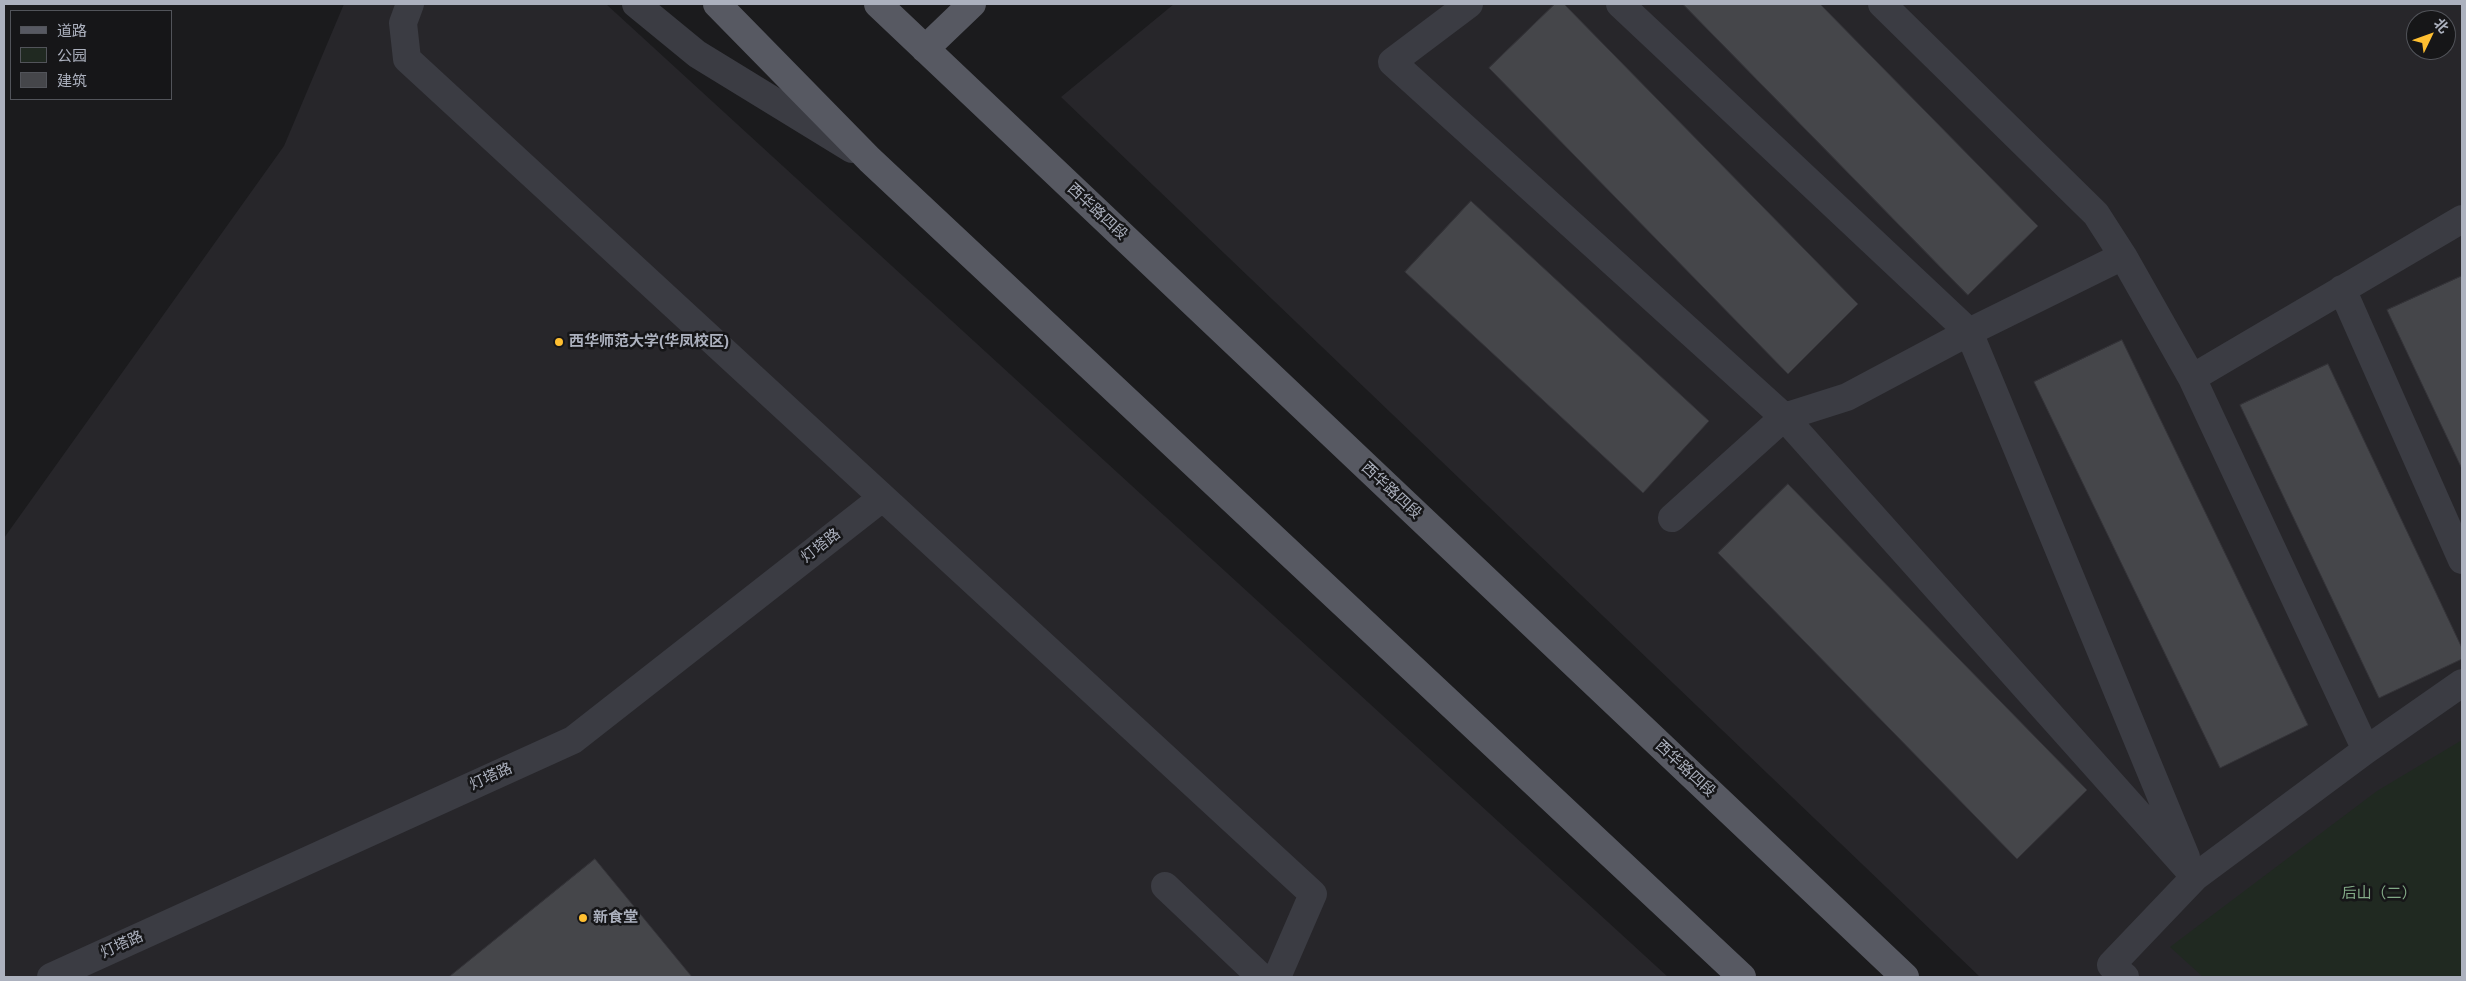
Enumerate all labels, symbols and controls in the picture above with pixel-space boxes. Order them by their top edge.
legend [10,10,172,100]
north arrow [2406,10,2456,60]
text: 北 [2431,15,2452,36]
text: 道路 [57,22,87,39]
text: 公园 [57,47,87,64]
text: 建筑 [57,72,87,89]
street label: 西华路四段 [1063,180,1131,244]
place label: 西华师范大学(华凤校区) [569,333,729,351]
marker: 西华师范大学(华凤校区) [553,336,565,348]
street label: 西华路四段 [1357,459,1425,523]
street label: 灯塔路 [798,525,844,567]
street label: 西华路四段 [1651,737,1719,801]
street label: 灯塔路 [467,760,515,794]
park label: 后山（二） [2342,885,2416,903]
place label: 新食堂 [593,909,638,927]
marker: 新食堂 [577,912,589,924]
street label: 灯塔路 [98,928,146,962]

